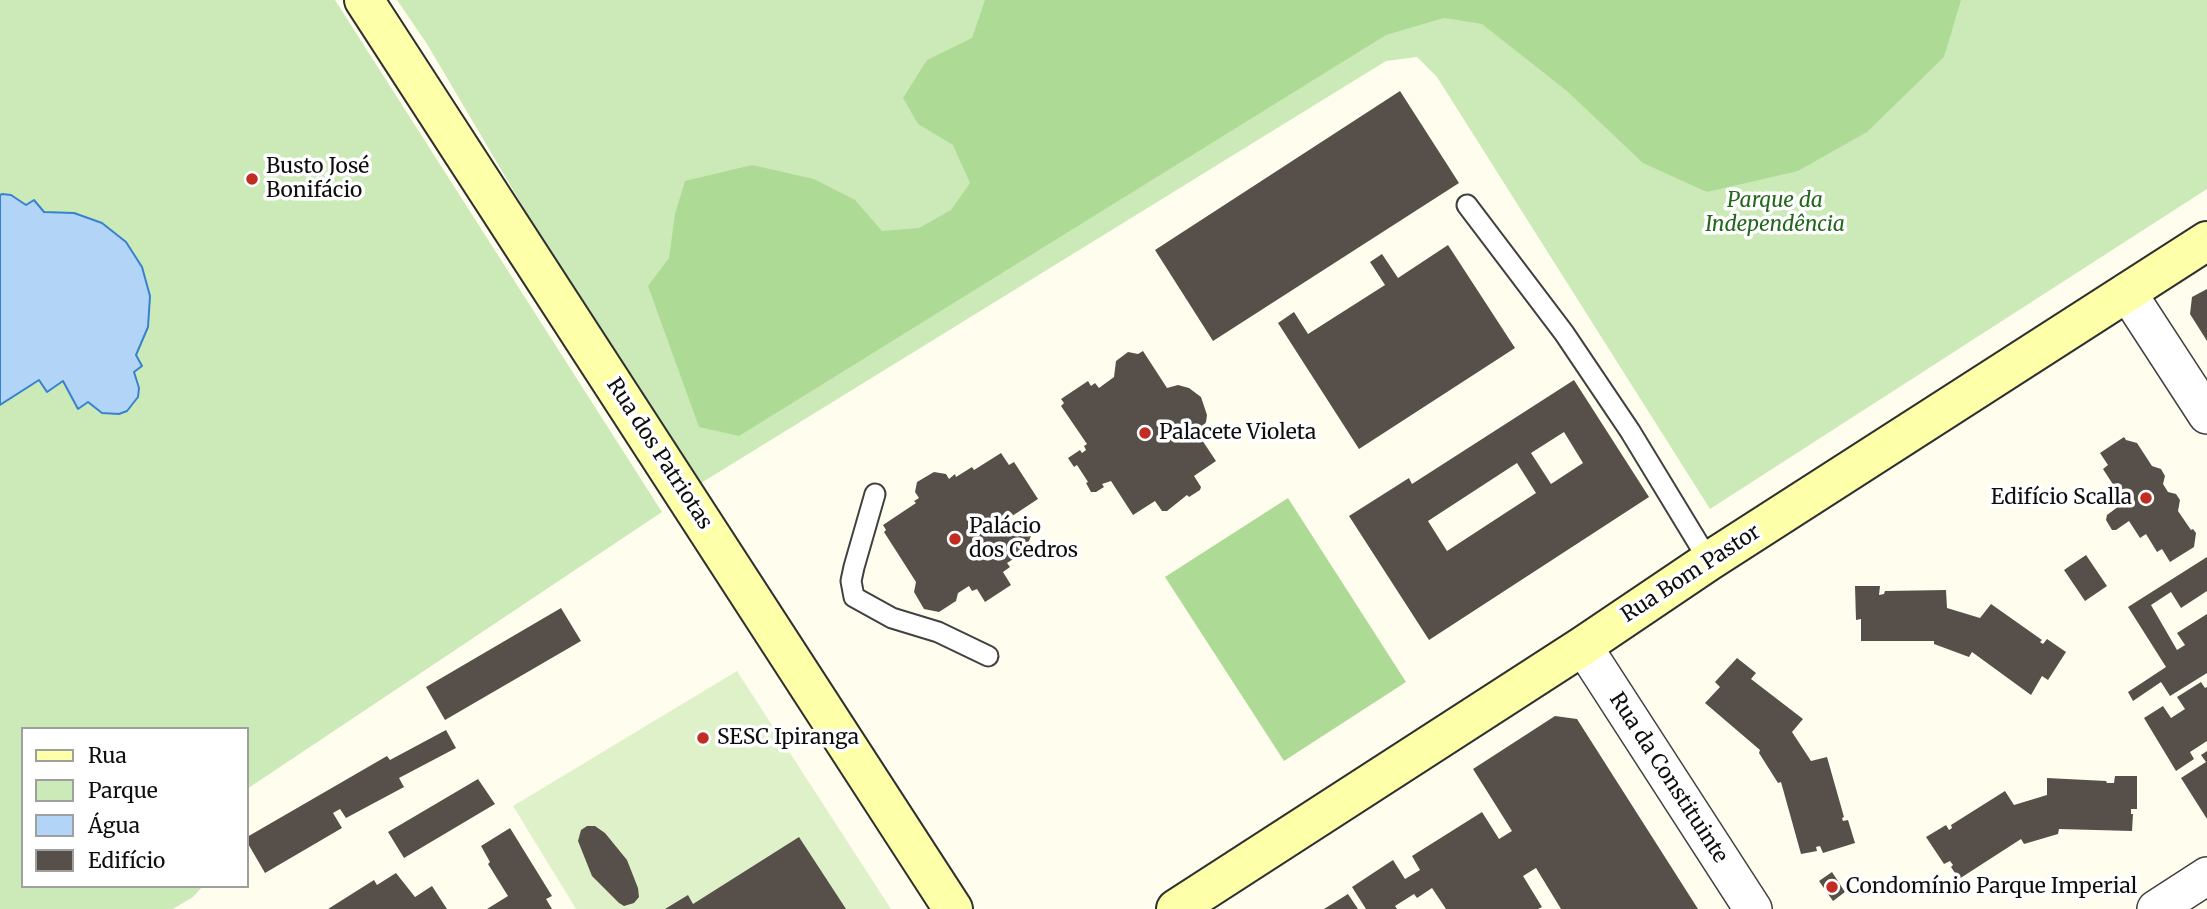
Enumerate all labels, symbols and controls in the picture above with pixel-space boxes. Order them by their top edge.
place label: Busto José Bonifácio [266,154,369,204]
marker: Busto José Bonifácio [244,171,260,187]
park label: Parque da Independência [1705,188,1845,238]
street label: Rua dos Patriotas [601,374,717,534]
place label: Palacete Violeta [1159,420,1316,446]
marker: Palacete Violeta [1137,425,1153,441]
place label: Edifício Scalla [1991,485,2132,511]
marker: Edifício Scalla [2138,490,2154,506]
place label: Palácio dos Cedros [969,514,1078,564]
street label: Rua Bom Pastor [1617,520,1765,628]
marker: Palácio dos Cedros [947,531,963,547]
street label: Rua da Constituinte [1603,688,1733,868]
place label: SESC Ipiranga [717,725,859,751]
legend [21,727,248,888]
marker: SESC Ipiranga [695,730,711,746]
text: Rua [88,742,127,769]
text: Parque [88,777,158,804]
text: Água [88,812,140,839]
text: Edifício [88,847,165,874]
place label: Condomínio Parque Imperial [1846,874,2137,900]
marker: Condomínio Parque Imperial [1824,879,1840,895]

